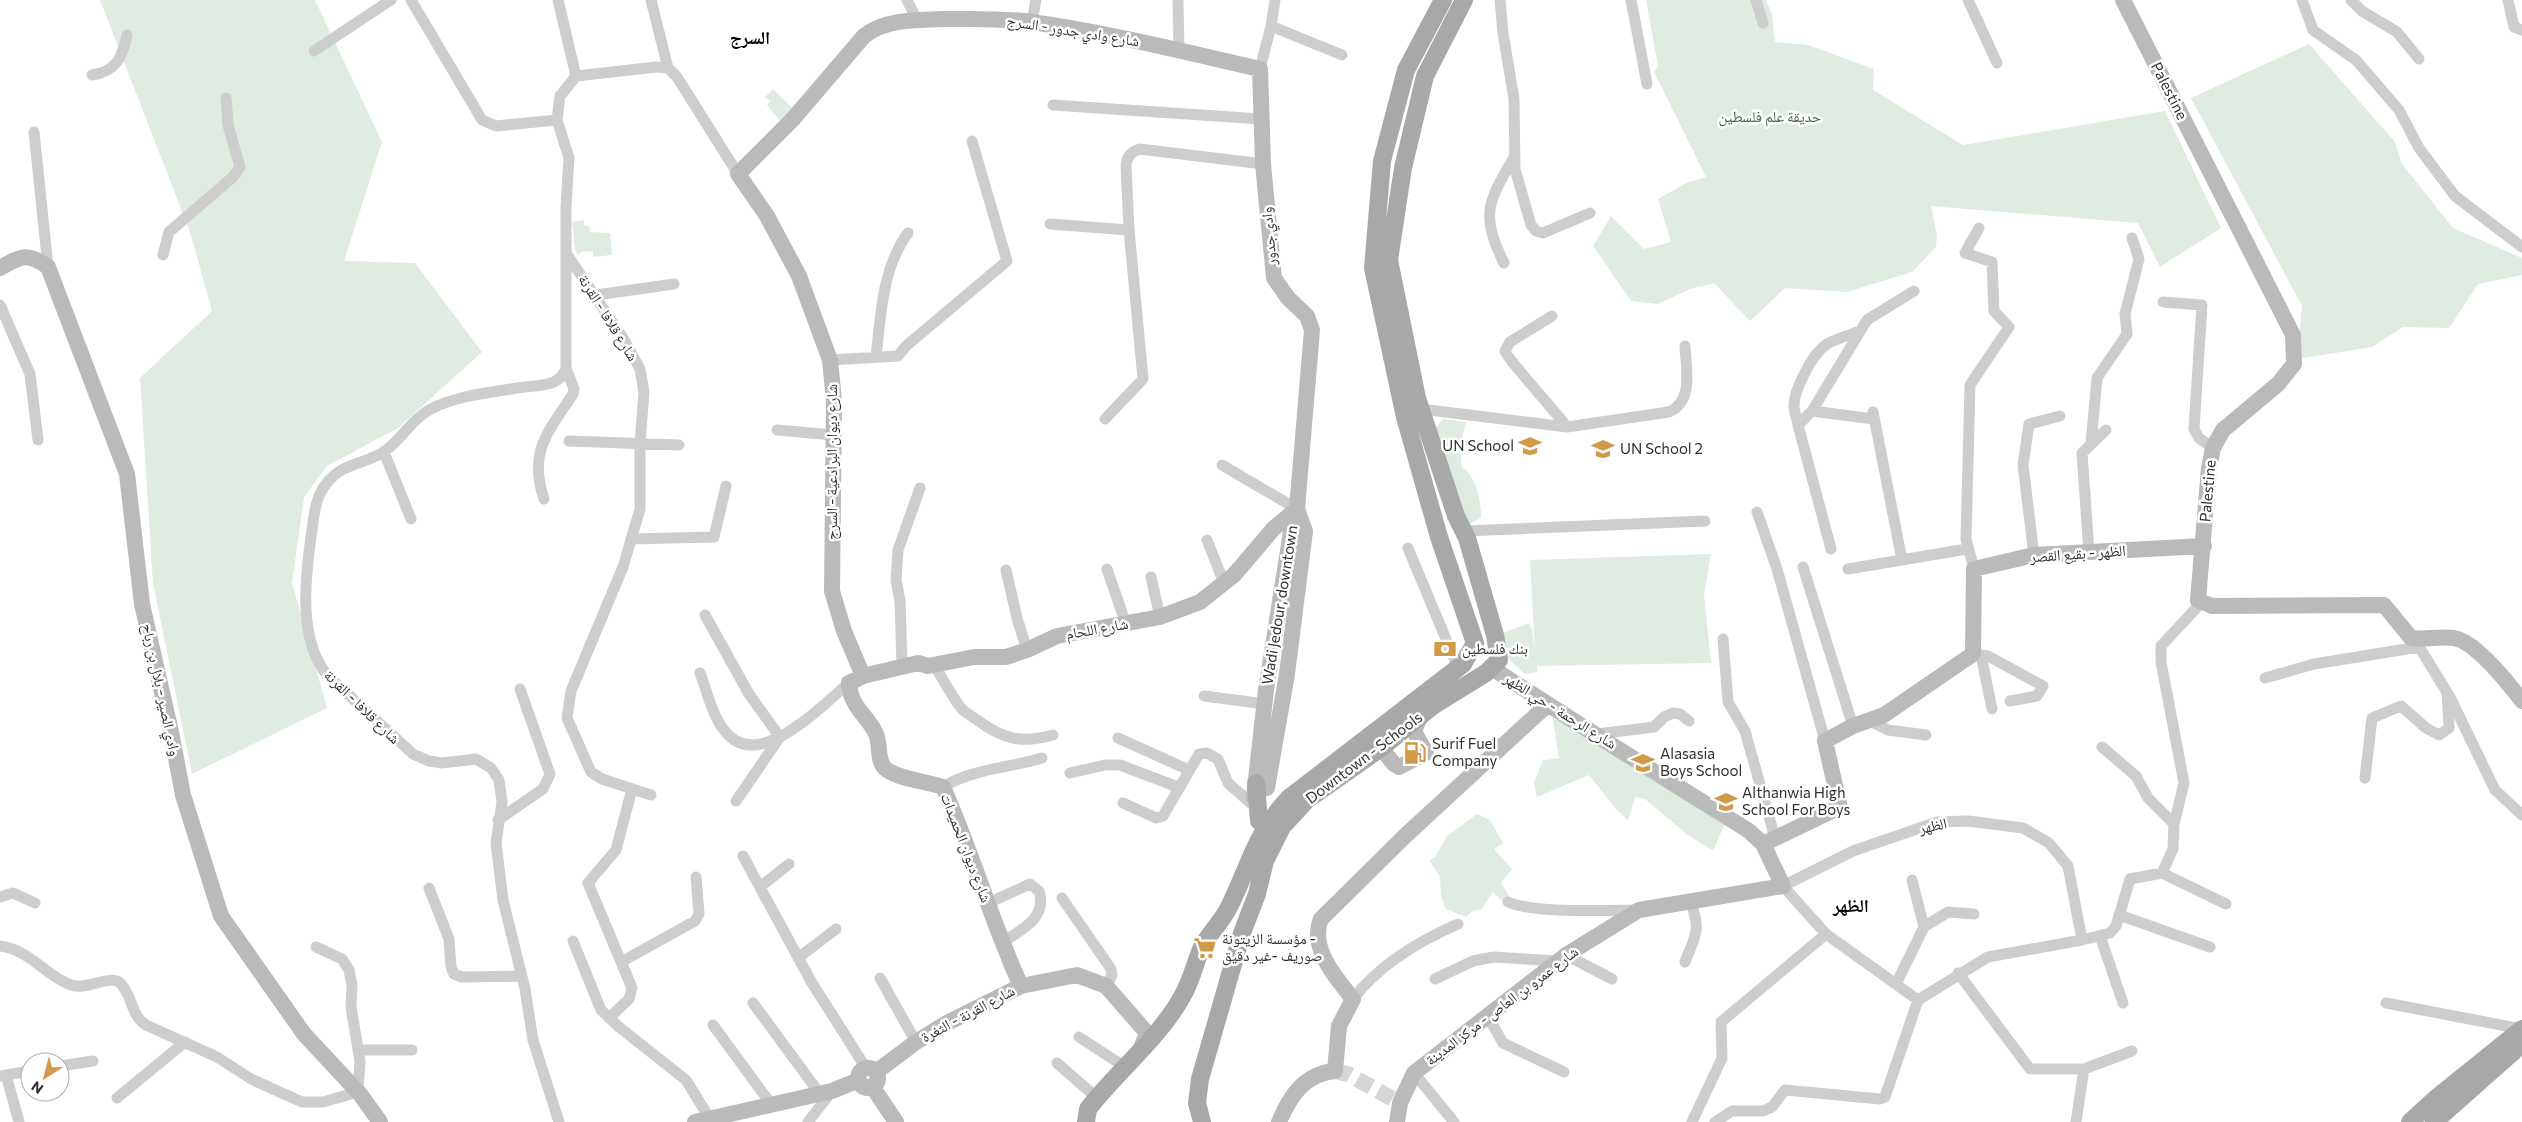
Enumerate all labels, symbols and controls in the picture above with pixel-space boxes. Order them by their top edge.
street label: شارع وادي جدور - السرج [1005,11,1141,53]
district label: السرج [730,26,770,49]
street label: Palestine [2148,59,2192,122]
park label: حديقة علم فلسطين [1719,107,1822,127]
street label: وادي جدور [1256,206,1283,267]
street label: شارع قلافا - القرنة [573,271,643,365]
street label: شارع ديوان البرادعية - السرج [822,384,842,540]
school or university icon: UN School [1517,433,1543,459]
place label: UN School [1442,436,1514,454]
school or university icon: UN School 2 [1590,436,1616,462]
place label: UN School 2 [1620,439,1703,457]
street label: Palestine [2195,459,2219,523]
street label: Wadi Jedour, downtown [1258,524,1300,686]
street label: الظهر - بقيع القصر [2029,541,2126,567]
street label: شارع اللحام [1064,614,1130,644]
street label: وادي الصير - بلال بن رباح [135,622,185,758]
bank icon: بنك فلسطين [1432,636,1458,662]
place label: بنك فلسطين [1462,639,1528,659]
street label: شارع قلافا - القرنة [320,666,404,749]
street label: شارع الرحمة - حي الظهر [1498,668,1620,755]
street label: Downtown - Schools [1302,707,1425,807]
place label: Surif Fuel Company [1432,734,1497,769]
fuel station icon: Surif Fuel Company [1402,740,1428,766]
place label: Alasasia Boys School [1660,744,1742,779]
school or university icon: Alasasia Boys School [1630,750,1656,776]
place label: Althanwia High School For Boys [1742,783,1851,818]
school or university icon: Althanwia High School For Boys [1713,789,1739,815]
street label: شارع ديوان الحميدات [936,790,996,906]
street label: الظهر [1916,813,1949,838]
district label: الظهر [1832,894,1869,916]
place label: مؤسسة الزيتونة - صوريف -غير دقيق [1222,929,1323,966]
supermarket icon: مؤسسة الزيتونة - صوريف -غير دقيق [1192,935,1218,961]
street label: شارع عمرو بن العاص - مركز المدينة [1421,942,1583,1070]
street label: شارع القرنة - الثغرة [918,981,1019,1047]
north arrow [20,1052,70,1102]
text: N [28,1078,46,1098]

